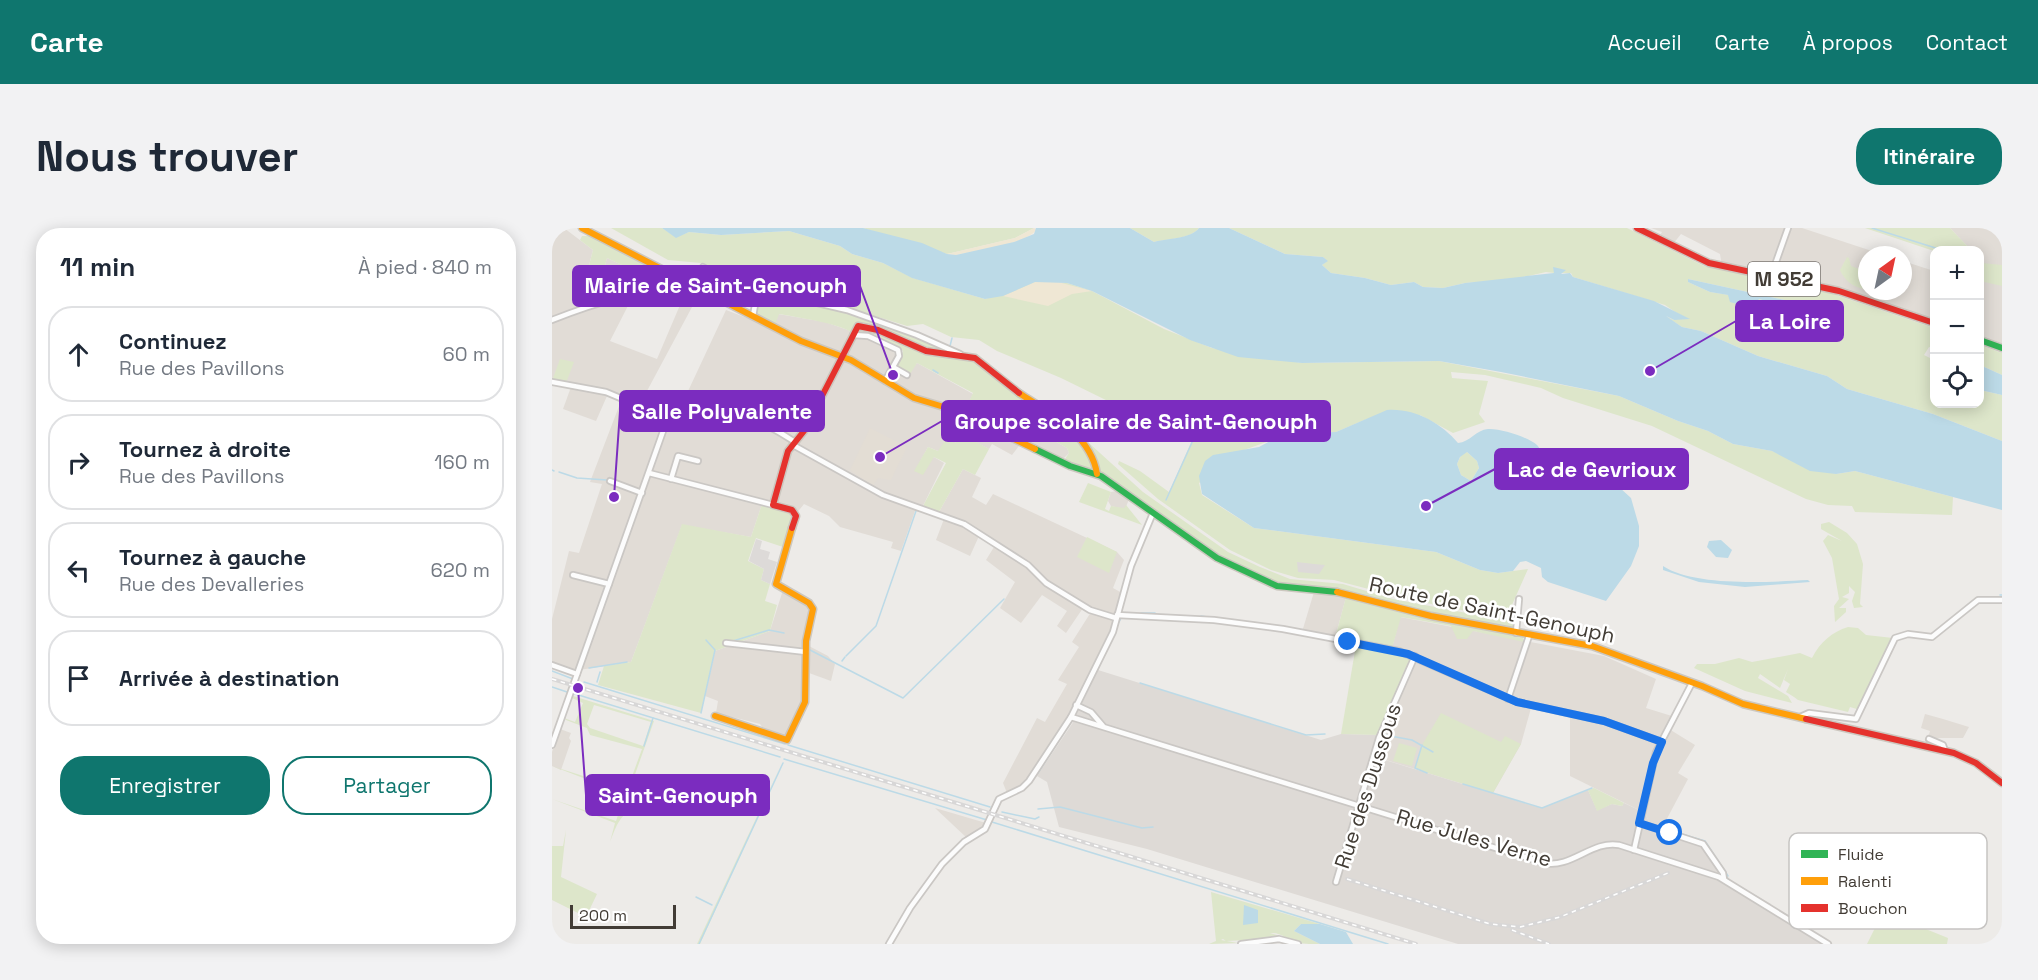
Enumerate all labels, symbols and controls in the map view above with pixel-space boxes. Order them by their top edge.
text: Carte [30,24,104,60]
text: Accueil [1608,29,1682,56]
text: Carte [1715,29,1770,56]
text: À propos [1803,29,1893,56]
text: Contact [1926,29,2008,56]
button: Itinéraire [1856,128,2002,185]
text: Nous trouver [36,130,298,183]
north arrow [1858,246,1912,300]
map controls [1930,246,1984,408]
button: + [1930,246,1984,300]
text: 11 min [60,250,135,284]
text: À pied · 840 m [358,254,492,280]
road number: M 952 [1748,262,1820,296]
callout: Mairie de Saint-Genouph [573,266,860,306]
text: Mairie de Saint-Genouph [585,271,847,299]
button: − [1930,300,1984,354]
callout: La Loire [1736,301,1843,341]
text: La Loire [1749,307,1831,335]
text: Continuez [119,327,227,355]
icon: ahead [62,338,95,371]
text: 60 m [443,341,490,367]
button: locate [1930,354,1984,408]
text: Rue des Pavillons [119,355,285,381]
callout: Salle Polyvalente [620,391,824,431]
text: Salle Polyvalente [632,397,812,425]
callout: Groupe scolaire de Saint-Genouph [942,401,1330,441]
text: Groupe scolaire de Saint-Genouph [954,407,1318,435]
text: Tournez à droite [119,435,291,463]
icon: right [62,446,95,479]
text: 160 m [434,449,490,475]
callout: Lac de Gevrioux [1495,449,1688,489]
text: Lac de Gevrioux [1508,455,1676,483]
text: Rue des Pavillons [119,463,285,489]
text: Tournez à gauche [119,543,306,571]
icon: left [62,554,95,587]
text: 620 m [431,557,490,583]
street label: Route de Saint-Genouph [1367,570,1617,649]
text: Rue des Devalleries [119,571,304,597]
route end [1334,628,1360,654]
icon: arrive [62,662,95,695]
text: Arrivée à destination [119,664,340,692]
street label: Rue des Dussous [1328,700,1407,872]
button: Enregistrer [60,756,270,815]
button: Partager [282,756,492,815]
callout: Saint-Genouph [586,775,769,815]
text: Saint-Genouph [598,781,758,809]
street label: Rue Jules Verne [1393,802,1555,873]
route start [1656,819,1682,845]
legend [1789,833,1987,929]
text: Fluide [1838,844,1884,865]
text: Ralenti [1838,871,1892,892]
text: Bouchon [1838,898,1907,919]
scale bar [570,902,676,930]
text: 200 m [579,905,627,926]

